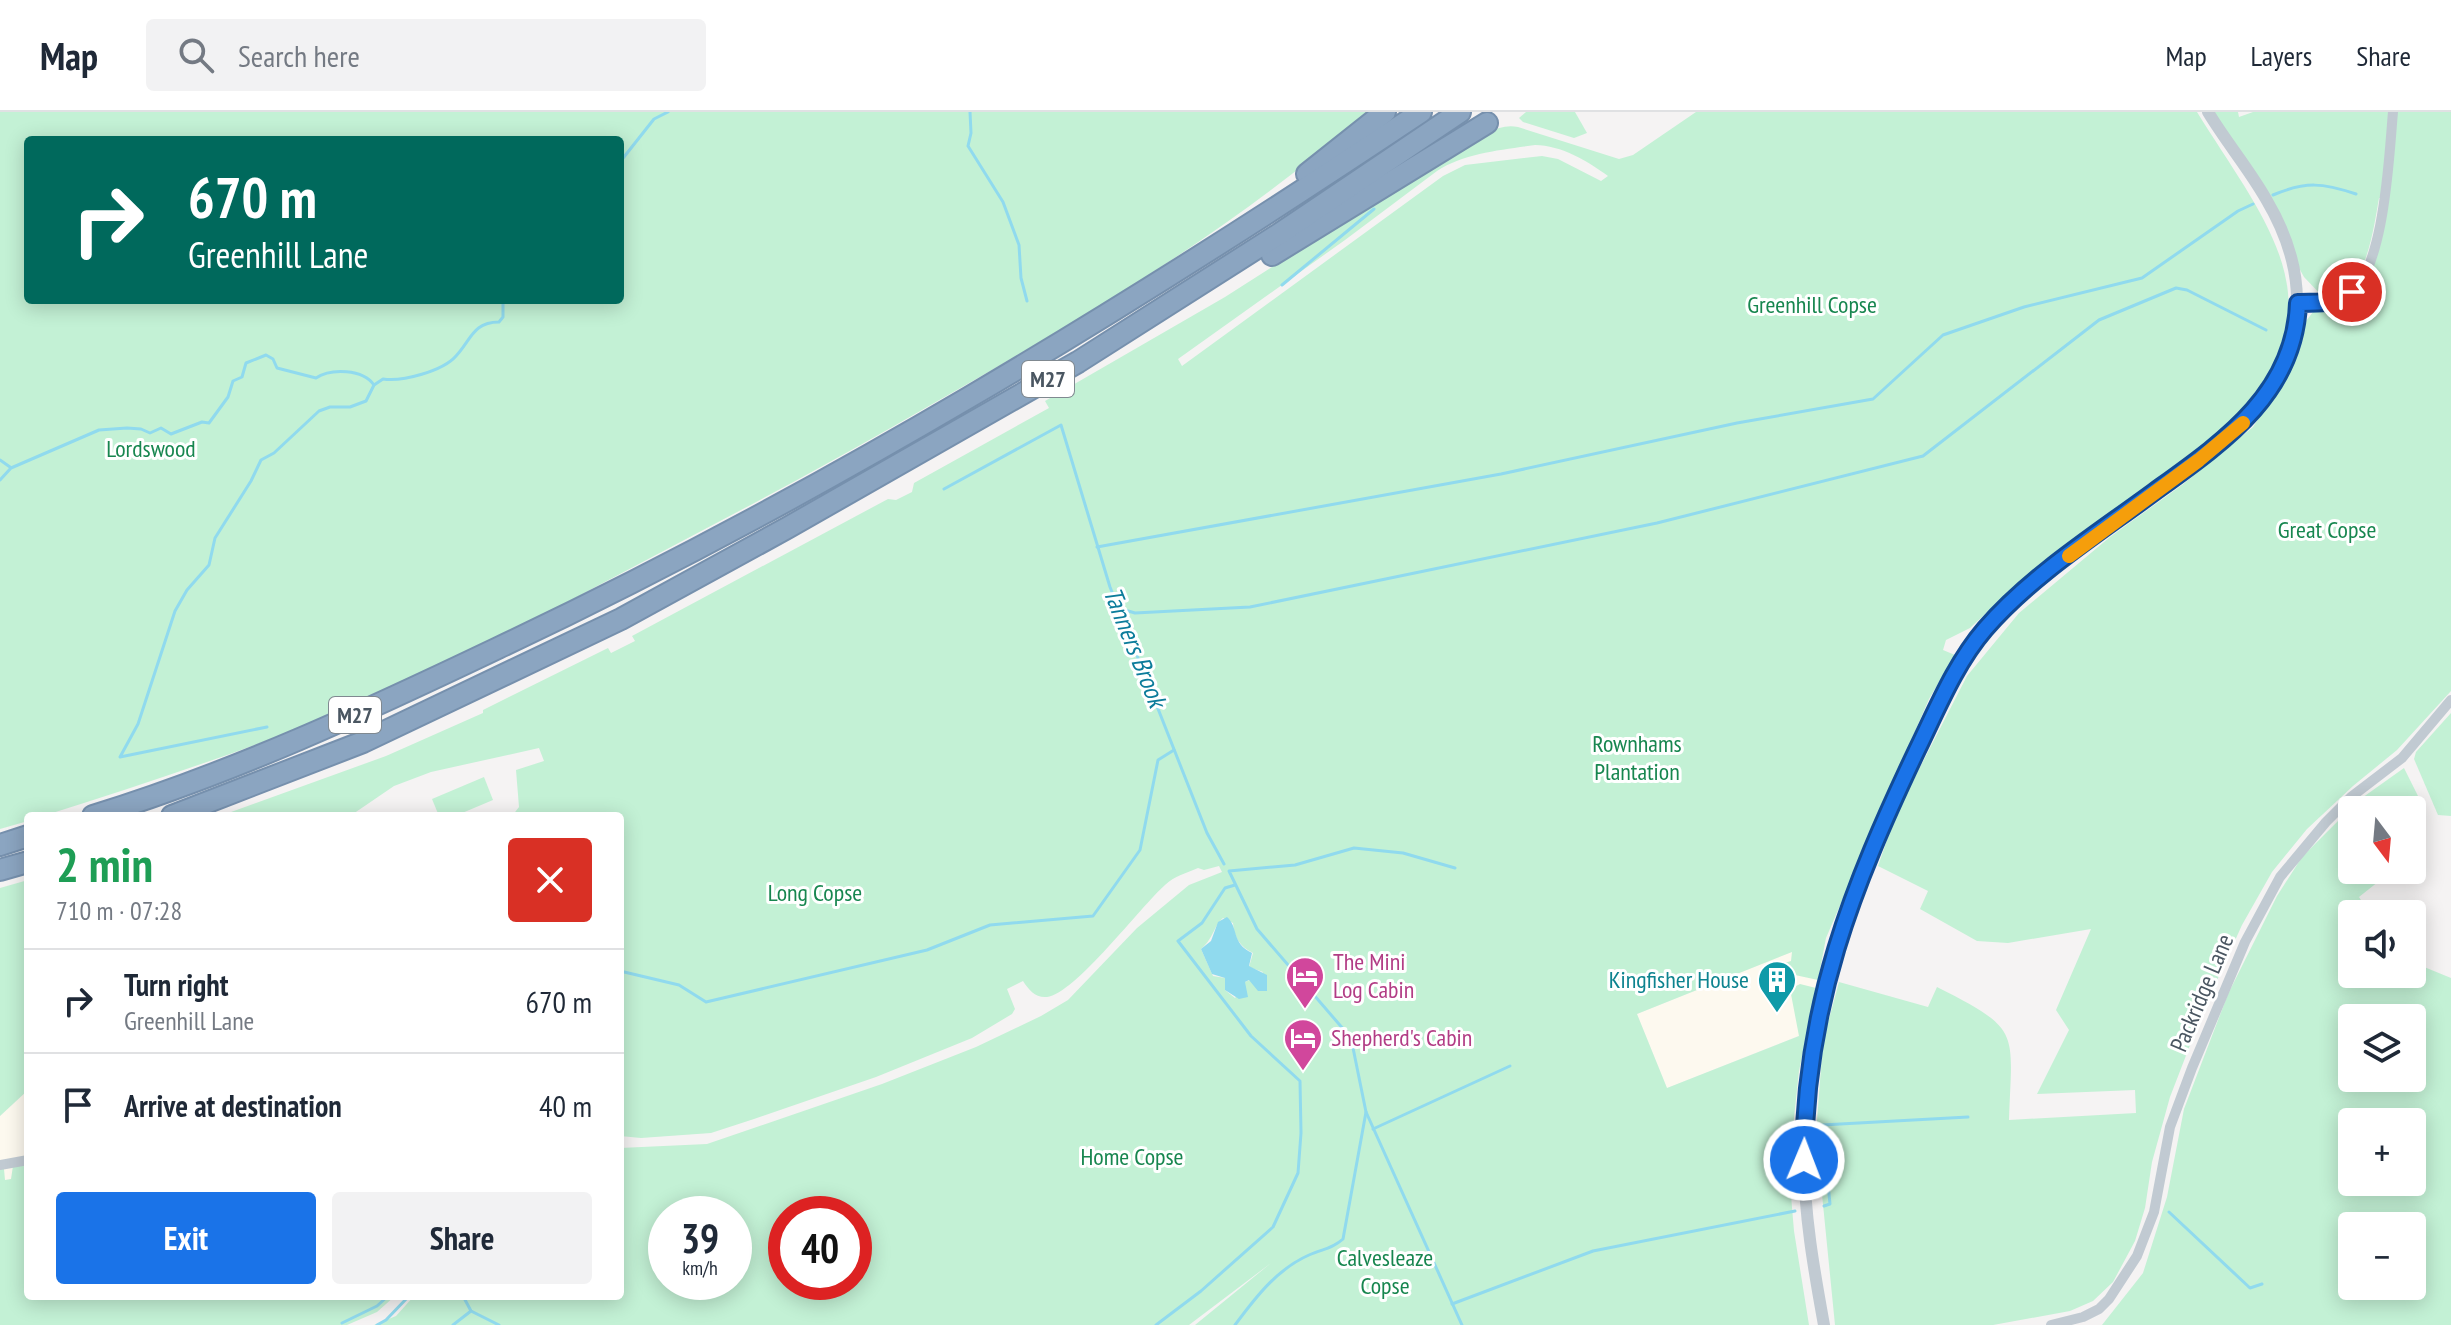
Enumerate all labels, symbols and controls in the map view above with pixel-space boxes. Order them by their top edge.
search box [146,19,706,91]
text: Map [40,31,98,80]
icon: search [174,33,218,77]
text: Search here [238,36,360,75]
text: Map [2165,37,2207,74]
text: Layers [2251,37,2312,74]
text: Share [2356,37,2411,74]
text: 670 m [188,161,317,233]
icon: right [56,168,160,272]
text: Greenhill Lane [188,231,368,278]
pin [2318,258,2386,326]
icon: arrive [2330,270,2374,314]
park label: Greenhill Copse [1747,289,1877,320]
road number: M27 [1022,361,1074,397]
park label: Lordswood [106,433,196,464]
park label: Great Copse [2278,514,2376,545]
water label: Tanners Brook [1096,582,1176,714]
road number: M27 [329,697,381,733]
park label: Rownhams Plantation [1592,728,1682,787]
north arrow [2338,796,2426,884]
map controls [2338,796,2426,1300]
text: 2 min [56,833,153,895]
button: close [508,838,592,922]
park label: Long Copse [768,877,862,908]
text: 710 m · 07:28 [56,894,182,927]
button: sound [2338,900,2426,988]
street label: Packridge Lane [2163,929,2240,1056]
place label: The Mini Log Cabin [1333,946,1414,1005]
hotel icon: The Mini Log Cabin [1284,955,1326,1010]
building icon: Kingfisher House [1756,959,1798,1014]
place label: Kingfisher House [1609,964,1749,995]
text: Turn right [124,965,228,1004]
icon: right [56,979,100,1023]
text: 670 m [526,982,592,1021]
text: Greenhill Lane [124,1004,254,1037]
button: layers [2338,1004,2426,1092]
hotel icon: Shepherd's Cabin [1282,1017,1324,1072]
place label: Shepherd's Cabin [1331,1022,1472,1053]
icon: arrive [56,1083,100,1127]
text: Arrive at destination [124,1086,342,1125]
text: 40 m [539,1086,592,1125]
button: + [2338,1108,2426,1196]
position arrow [1762,1118,1846,1202]
park label: Home Copse [1080,1141,1184,1172]
button: Exit [56,1192,316,1284]
button: Share [332,1192,592,1284]
speed limit sign: 40 [768,1196,872,1300]
text: 39 [681,1212,719,1264]
button: − [2338,1212,2426,1300]
park label: Calvesleaze Copse [1337,1242,1433,1301]
text: km/h [682,1255,718,1281]

